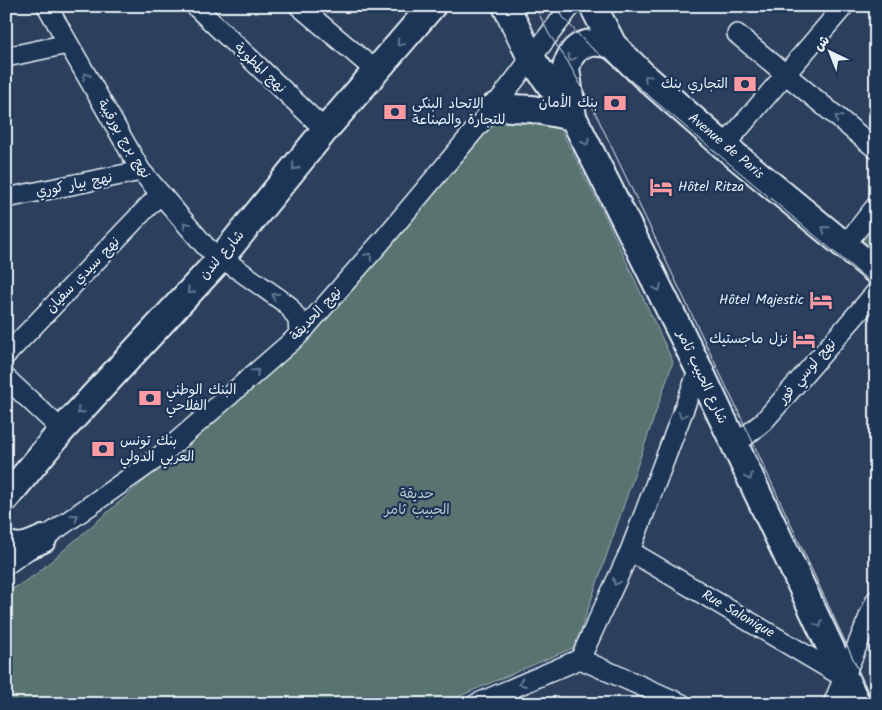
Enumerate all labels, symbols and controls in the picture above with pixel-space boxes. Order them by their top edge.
north arrow [804,28,854,78]
text: ش [809,30,835,57]
street label: نهج المطوية [229,37,291,99]
one-way arrow [398,37,406,46]
one-way arrow [568,52,578,61]
bank icon: التجاري بنك [732,71,758,97]
one-way arrow [83,72,93,81]
place label: التجاري بنك [661,73,728,95]
one-way arrow [644,75,653,84]
bank icon: بنك الأمان [602,90,628,116]
place label: بنك الأمان [539,92,598,114]
place label: الاتحاد البنكي للتجارة والصناعة [412,93,505,131]
street label: نهج برج بورقيبة [92,95,156,183]
bank icon: الاتحاد البنكي للتجارة والصناعة [382,99,408,125]
street label: Avenue de Paris [683,107,769,185]
one-way arrow [835,115,844,124]
one-way arrow [580,137,590,146]
one-way arrow [293,161,301,170]
street label: نهج بيار كوري [34,167,114,203]
hotel icon: Hôtel Ritza [648,174,674,200]
place label: Hôtel Ritza [678,176,744,198]
one-way arrow [183,222,191,231]
street label: شارع لندن [194,225,250,285]
one-way arrow [821,225,830,234]
street label: نهج سيدي سفيان [41,232,125,318]
one-way arrow [363,252,372,261]
street label: نهج الحديقة [285,282,347,346]
one-way arrow [652,283,663,292]
one-way arrow [187,286,196,295]
hotel icon: Hôtel Majestic [808,287,834,313]
place label: Hôtel Majestic [719,289,804,311]
one-way arrow [272,293,281,302]
street label: شارع الحبيب ثامر [670,325,733,428]
hotel icon: نزل ماجستيك [791,326,817,352]
place label: نزل ماجستيك [709,328,788,350]
street label: نهج لوسي فور [772,334,842,410]
one-way arrow [251,369,260,378]
place label: البنك الوطني الفلاحي [166,379,236,418]
bank icon: البنك الوطني الفلاحي [137,385,163,411]
one-way arrow [77,405,86,414]
one-way arrow [678,410,688,419]
place label: بنك تونس العربي الدولي [120,430,194,469]
bank icon: بنك تونس العربي الدولي [90,436,116,462]
one-way arrow [743,472,753,481]
park label: حديقة الحبيب ثامر [383,483,450,521]
one-way arrow [69,514,78,523]
one-way arrow [612,577,622,586]
street label: Rue Salonique [697,584,779,644]
one-way arrow [813,618,823,627]
one-way arrow [518,677,527,687]

